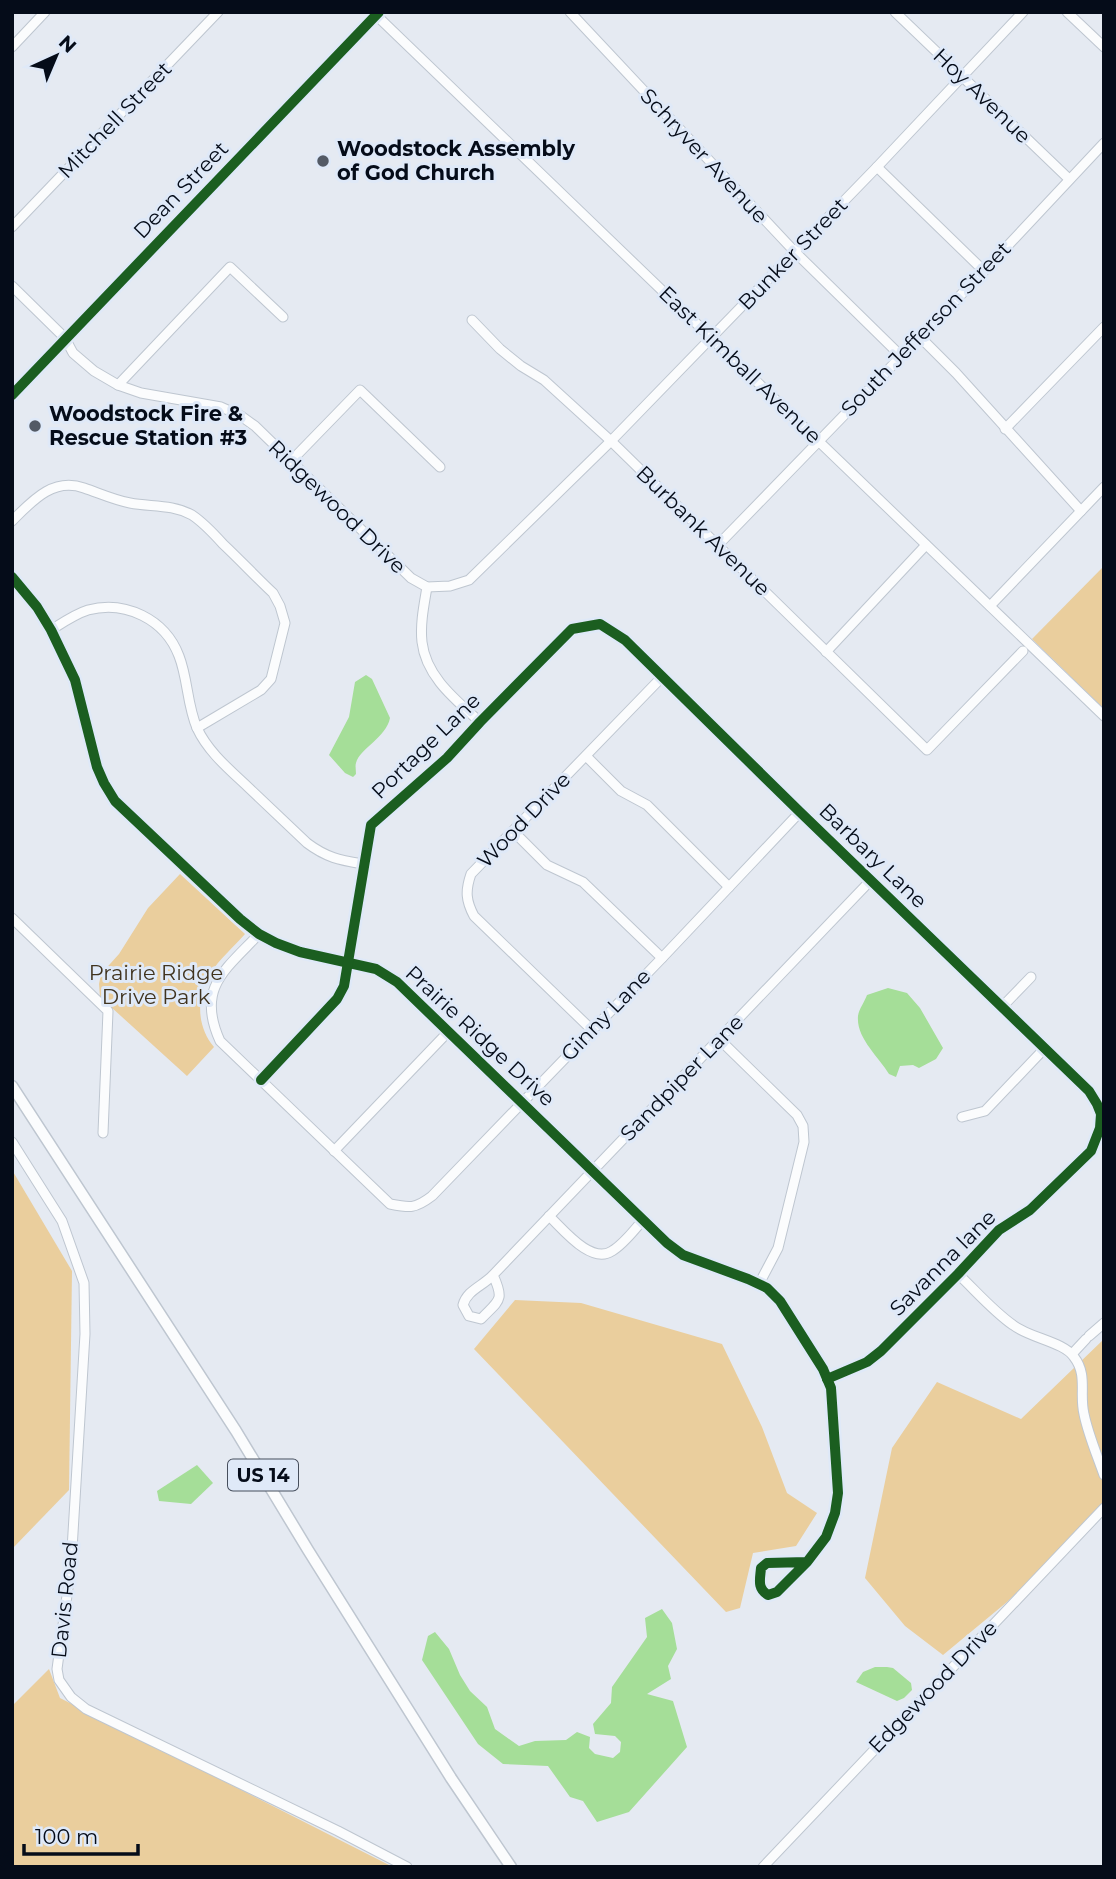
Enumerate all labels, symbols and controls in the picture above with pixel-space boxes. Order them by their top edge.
north arrow [21,21,91,91]
text: N [54,31,81,58]
street label: Hoy Avenue [928,43,1036,148]
street label: Mitchell Street [53,56,177,183]
street label: Schryver Avenue [635,83,773,228]
street label: Dean Street [128,136,233,243]
place label: Woodstock Assembly of God Church [337,136,575,185]
marker: Woodstock Assembly of God Church [315,153,331,169]
street label: Bunker Street [733,192,852,315]
street label: South Jefferson Street [836,236,1016,421]
street label: East Kimball Avenue [654,281,827,449]
place label: Woodstock Fire & Rescue Station #3 [49,401,247,450]
marker: Woodstock Fire & Rescue Station #3 [27,418,43,434]
street label: Ridgewood Drive [264,435,411,579]
street label: Burbank Avenue [631,460,775,601]
street label: Portage Lane [366,688,485,804]
street label: Wood Drive [472,767,575,873]
street label: Barbary Lane [814,798,932,913]
park label: Prairie Ridge Drive Park [89,960,223,1009]
street label: Prairie Ridge Drive [401,960,560,1111]
street label: Ginny Lane [556,963,656,1066]
street label: Sandpiper Lane [615,1009,748,1146]
street label: Savanna lane [884,1204,1001,1321]
road number: US 14 [228,1460,298,1490]
street label: Davis Road [46,1540,83,1660]
street label: Edgewood Drive [863,1615,1002,1758]
scale bar [24,1812,138,1856]
text: 100 m [35,1824,98,1849]

